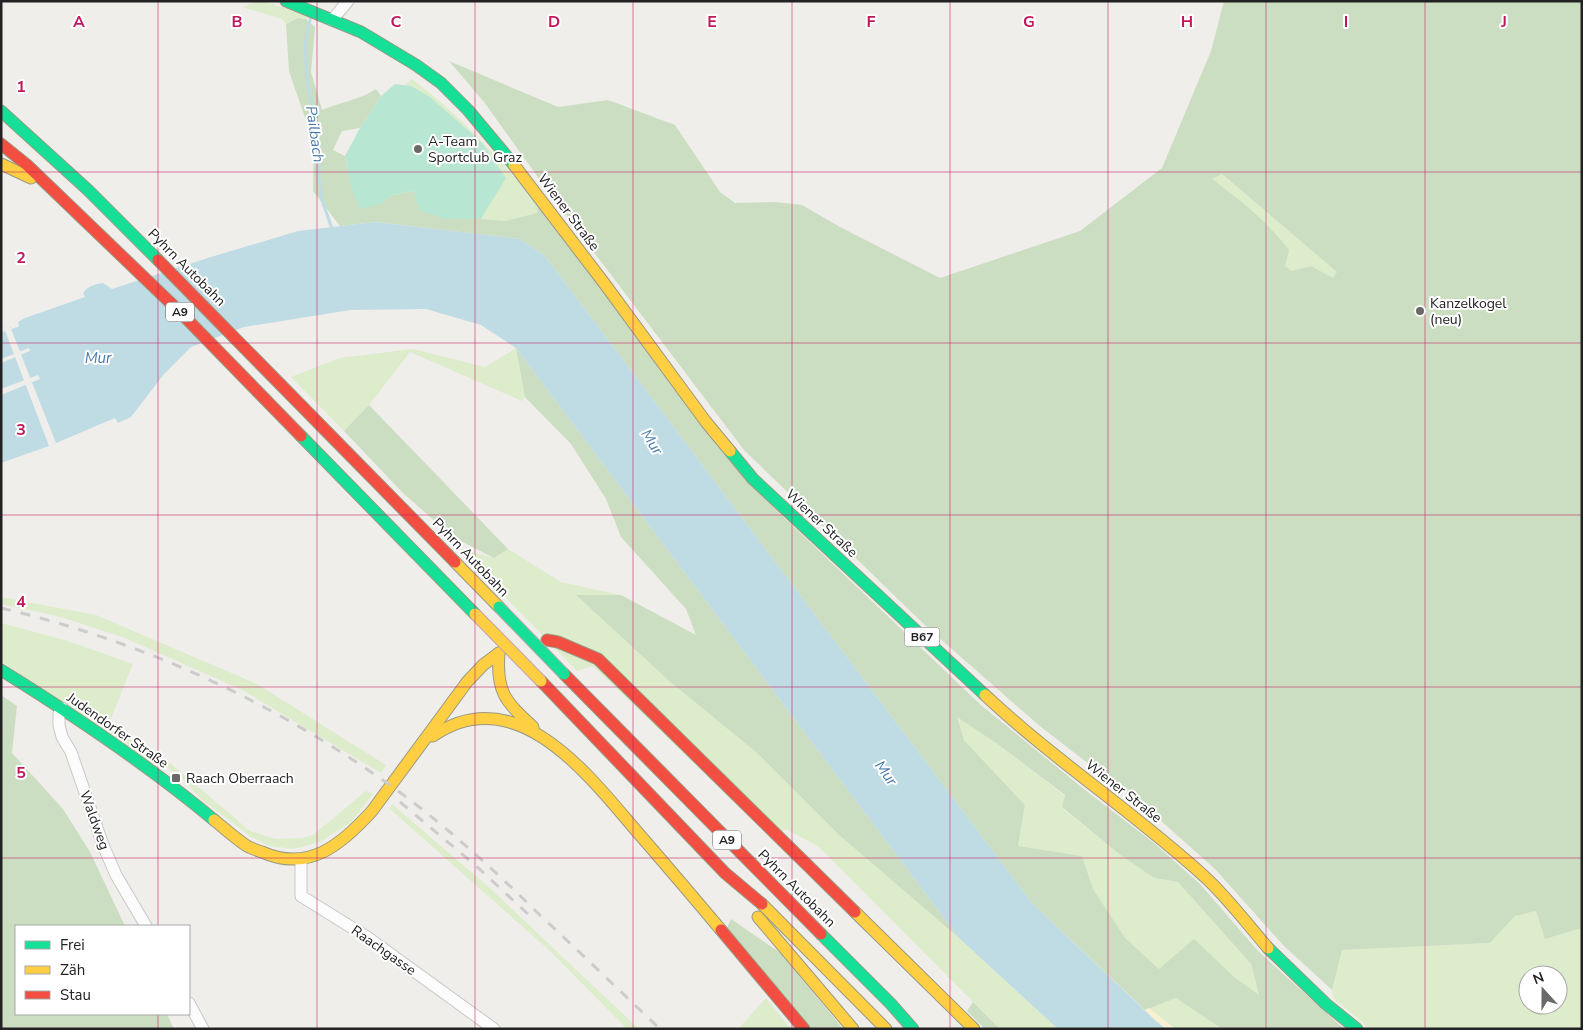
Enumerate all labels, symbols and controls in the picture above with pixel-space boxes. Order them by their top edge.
text: A [73,11,85,33]
text: B [231,11,243,33]
text: C [391,11,402,33]
text: D [548,11,560,33]
text: E [707,11,717,33]
text: F [867,11,876,33]
text: G [1023,11,1035,33]
text: H [1181,11,1193,33]
text: I [1344,11,1348,33]
text: J [1500,11,1507,33]
text: 1 [16,76,26,98]
water label: Pailbach [301,104,329,164]
place label: A-Team Sportclub Graz [428,132,523,167]
marker: A-Team Sportclub Graz [412,143,424,155]
street label: Wiener Straße [533,170,604,255]
street label: Pyhrn Autobahn [144,224,230,310]
text: 2 [16,247,26,269]
place label: Kanzelkogel (neu) [1430,294,1507,329]
road number: A9 [166,302,194,322]
marker: Kanzelkogel (neu) [1414,305,1426,317]
water label: Mur [85,348,112,368]
text: 3 [16,419,26,441]
water label: Mur [636,425,668,459]
street label: Wiener Straße [782,485,862,562]
street label: Pyhrn Autobahn [428,514,513,601]
text: 4 [16,591,26,613]
road number: B67 [904,628,940,646]
street label: Judendorfer Straße [62,688,172,773]
water label: Mur [870,756,902,790]
street label: Wiener Straße [1082,756,1166,827]
text: 5 [16,762,26,784]
place label: Raach Oberraach [186,769,294,788]
marker: Raach Oberraach [170,772,182,784]
street label: Waldweg [75,788,114,852]
road number: A9 [713,830,741,850]
street label: Pyhrn Autobahn [754,845,840,931]
street label: Raachgasse [347,921,420,980]
legend [15,925,190,1015]
text: Frei [60,935,85,955]
text: Zäh [60,960,85,980]
north arrow [1518,965,1568,1015]
text: N [1530,968,1547,989]
text: Stau [60,985,91,1005]

